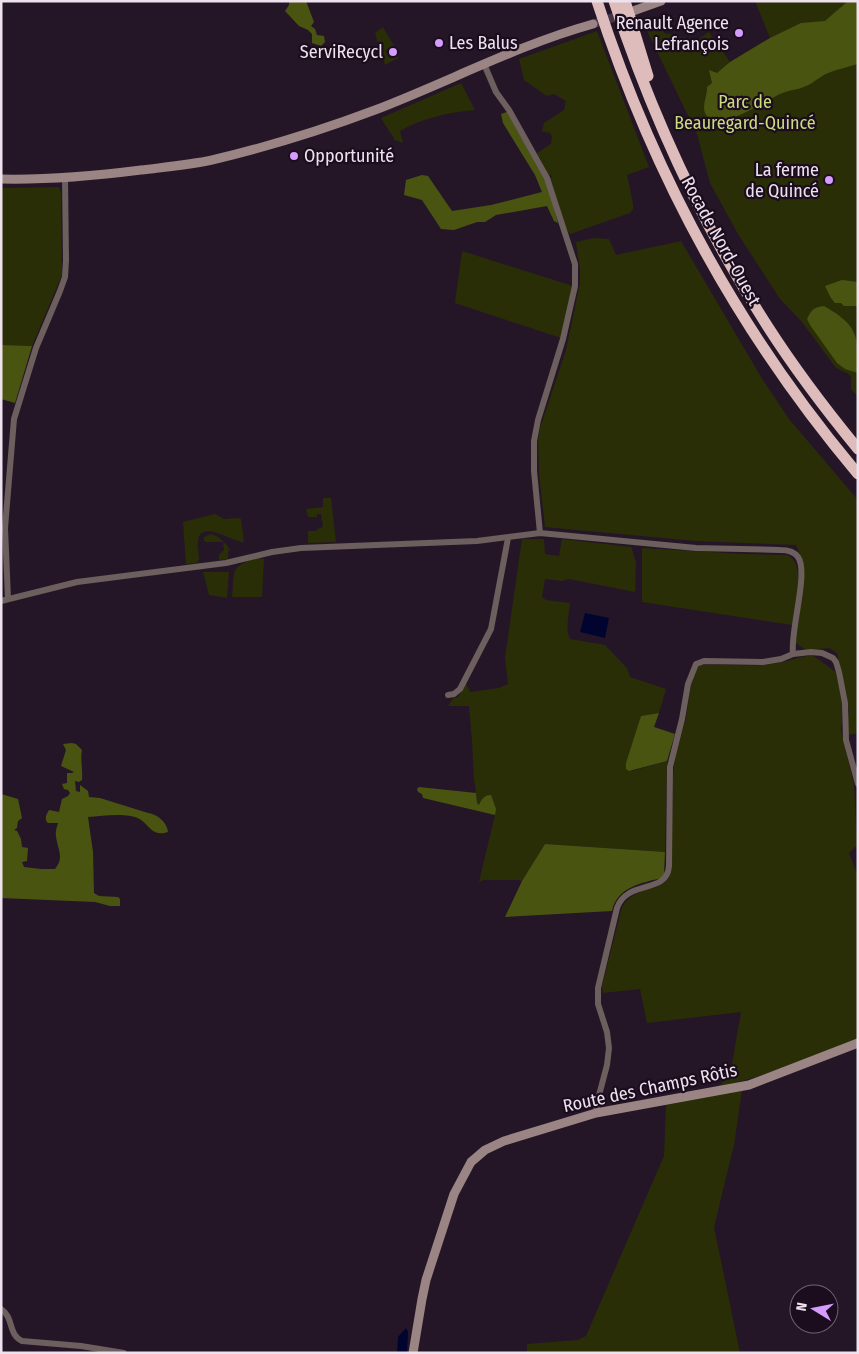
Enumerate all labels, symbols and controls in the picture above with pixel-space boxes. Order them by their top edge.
place label: Renault Agence Lefrançois [616,12,729,55]
marker: Renault Agence Lefrançois [733,27,745,39]
place label: Les Balus [449,32,518,54]
marker: Les Balus [433,37,445,49]
place label: ServiRecycl [300,41,383,63]
marker: ServiRecycl [387,46,399,58]
park label: Parc de Beauregard-Quincé [674,91,816,134]
place label: Opportunité [304,145,394,167]
marker: Opportunité [288,150,300,162]
place label: La ferme de Quincé [745,159,819,202]
street label: Rocade Nord-Ouest [677,173,766,309]
marker: La ferme de Quincé [823,174,835,186]
street label: Route des Champs Rôtis [561,1059,739,1117]
north arrow [789,1284,839,1334]
text: N [793,1301,811,1312]

